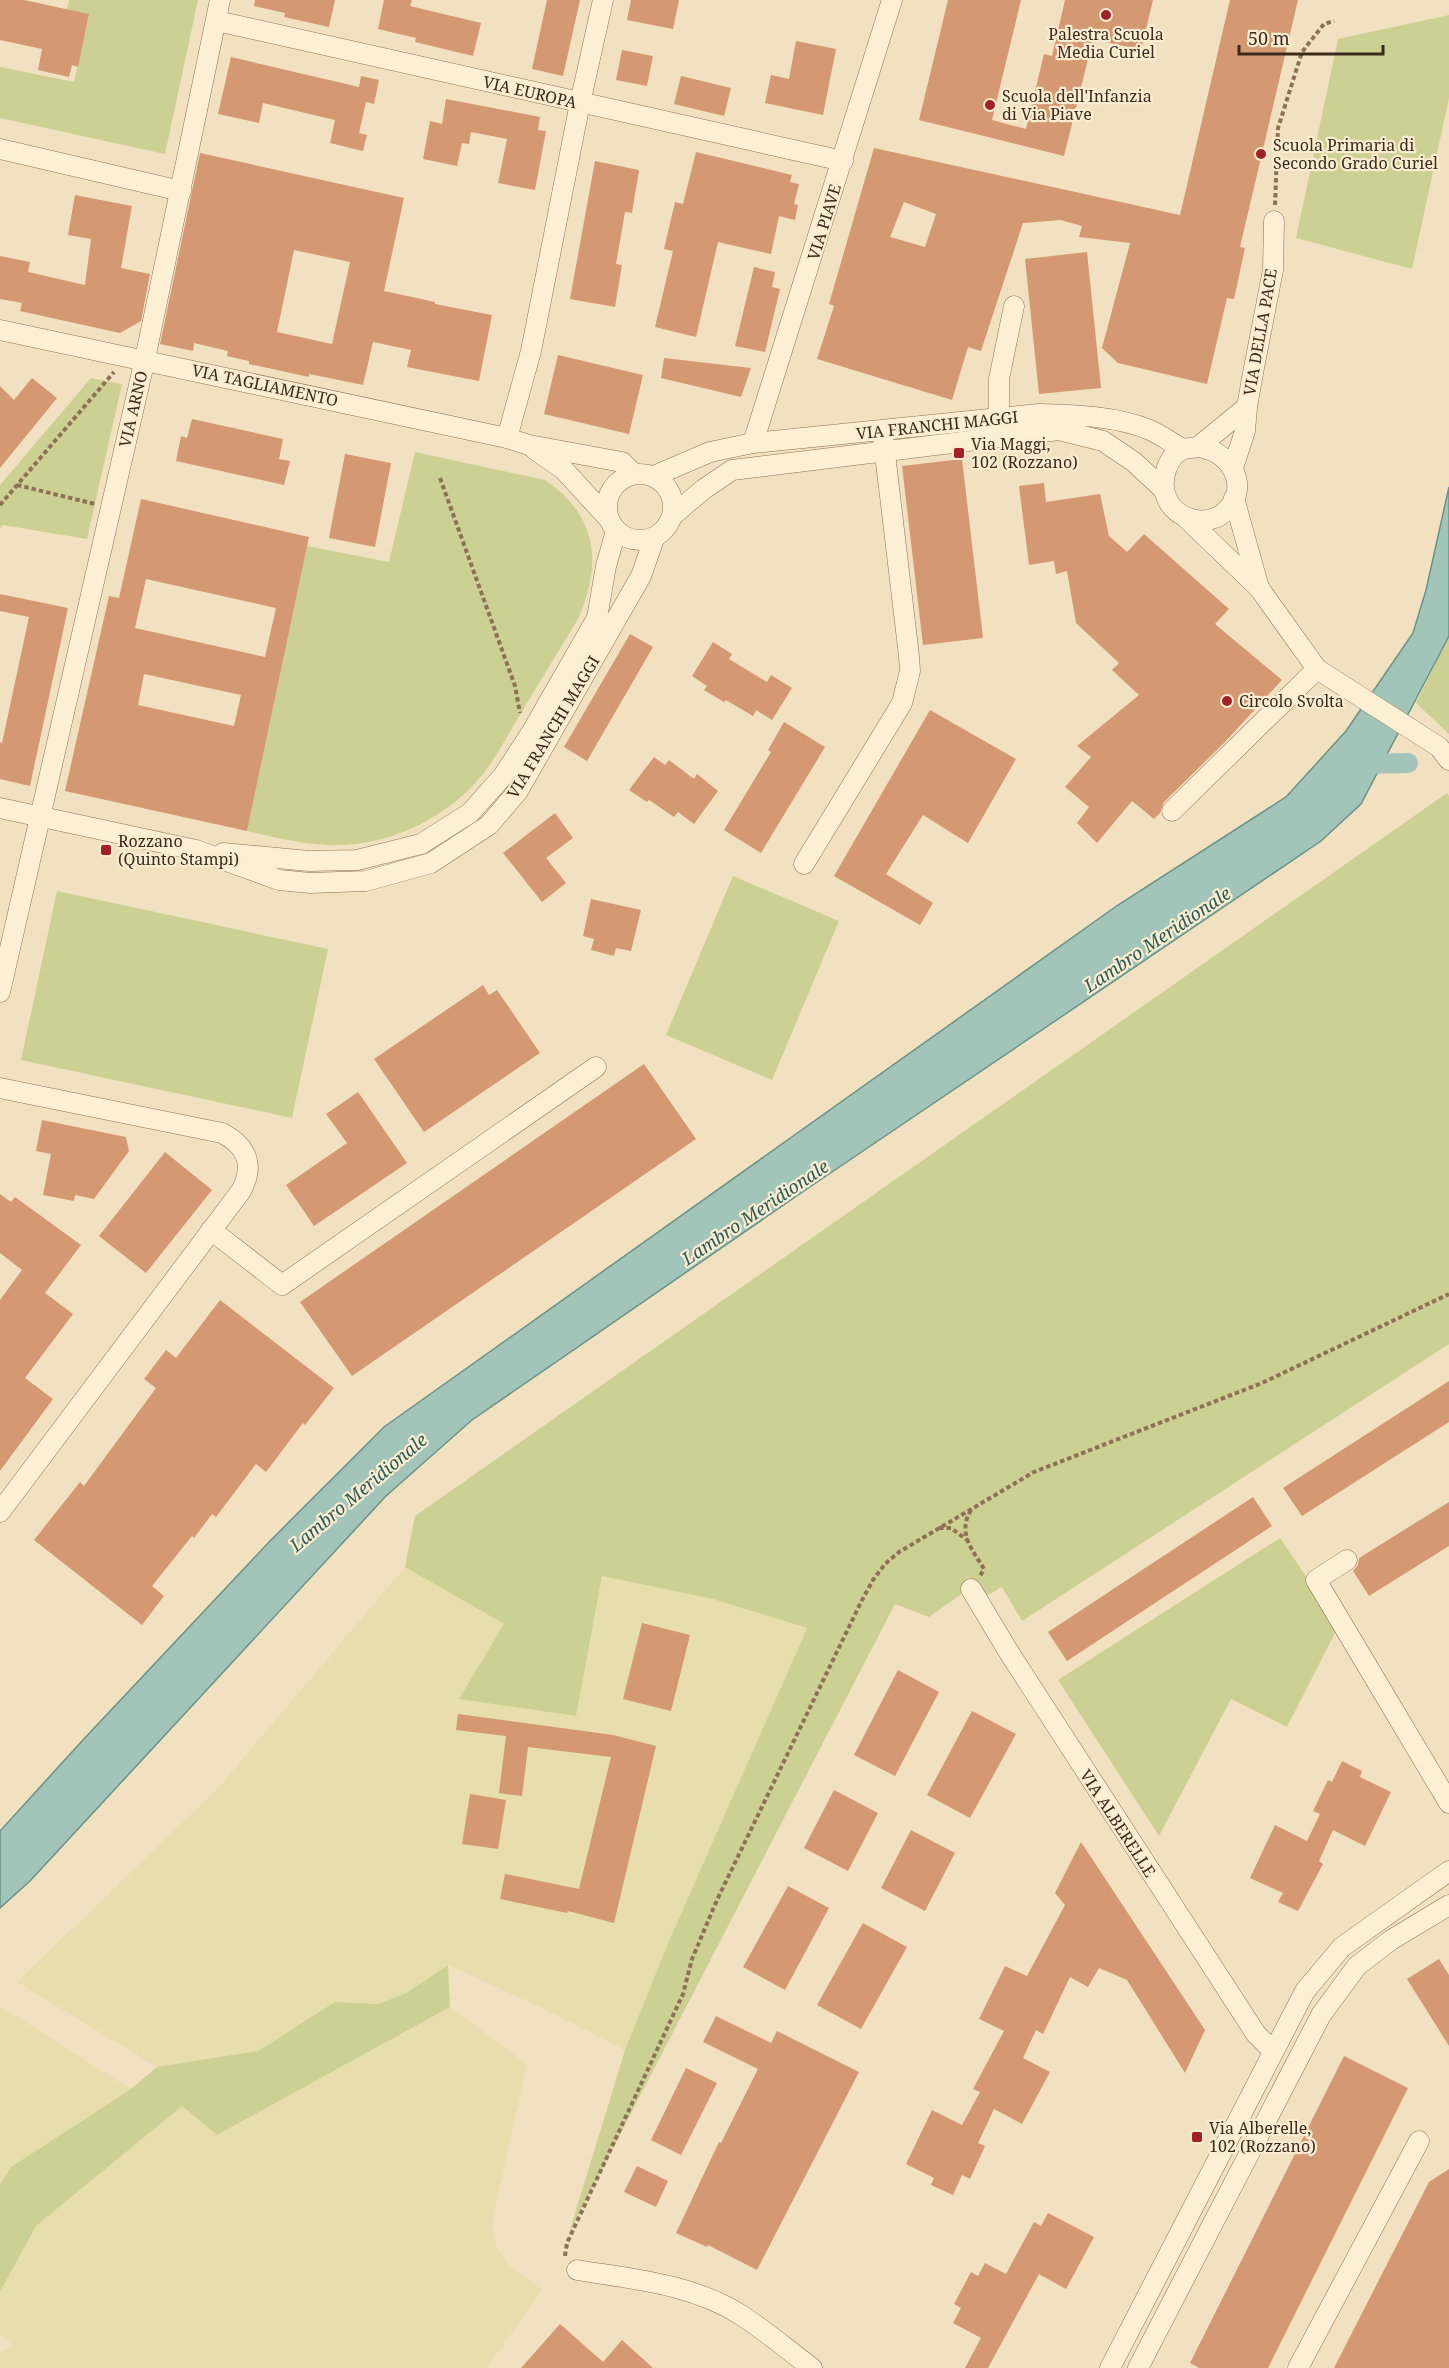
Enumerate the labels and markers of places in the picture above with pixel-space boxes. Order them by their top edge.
marker: Palestra Scuola Media Curiel [1099,8,1113,22]
place label: Palestra Scuola Media Curiel [1048,23,1164,63]
place label: Scuola dell'Infanzia di Via Piave [1002,85,1152,125]
marker: Scuola dell'Infanzia di Via Piave [983,98,997,112]
place label: Scuola Primaria di Secondo Grado Curiel [1273,134,1438,174]
marker: Scuola Primaria di Secondo Grado Curiel [1254,147,1268,161]
place label: Via Maggi, 102 (Rozzano) [971,433,1078,473]
marker: Via Maggi, 102 (Rozzano) [952,446,966,460]
place label: Circolo Svolta [1239,690,1344,712]
marker: Circolo Svolta [1220,694,1234,708]
place label: Rozzano (Quinto Stampi) [118,830,239,870]
marker: Rozzano (Quinto Stampi) [99,843,113,857]
place label: Via Alberelle, 102 (Rozzano) [1209,2117,1316,2157]
marker: Via Alberelle, 102 (Rozzano) [1190,2130,1204,2144]

